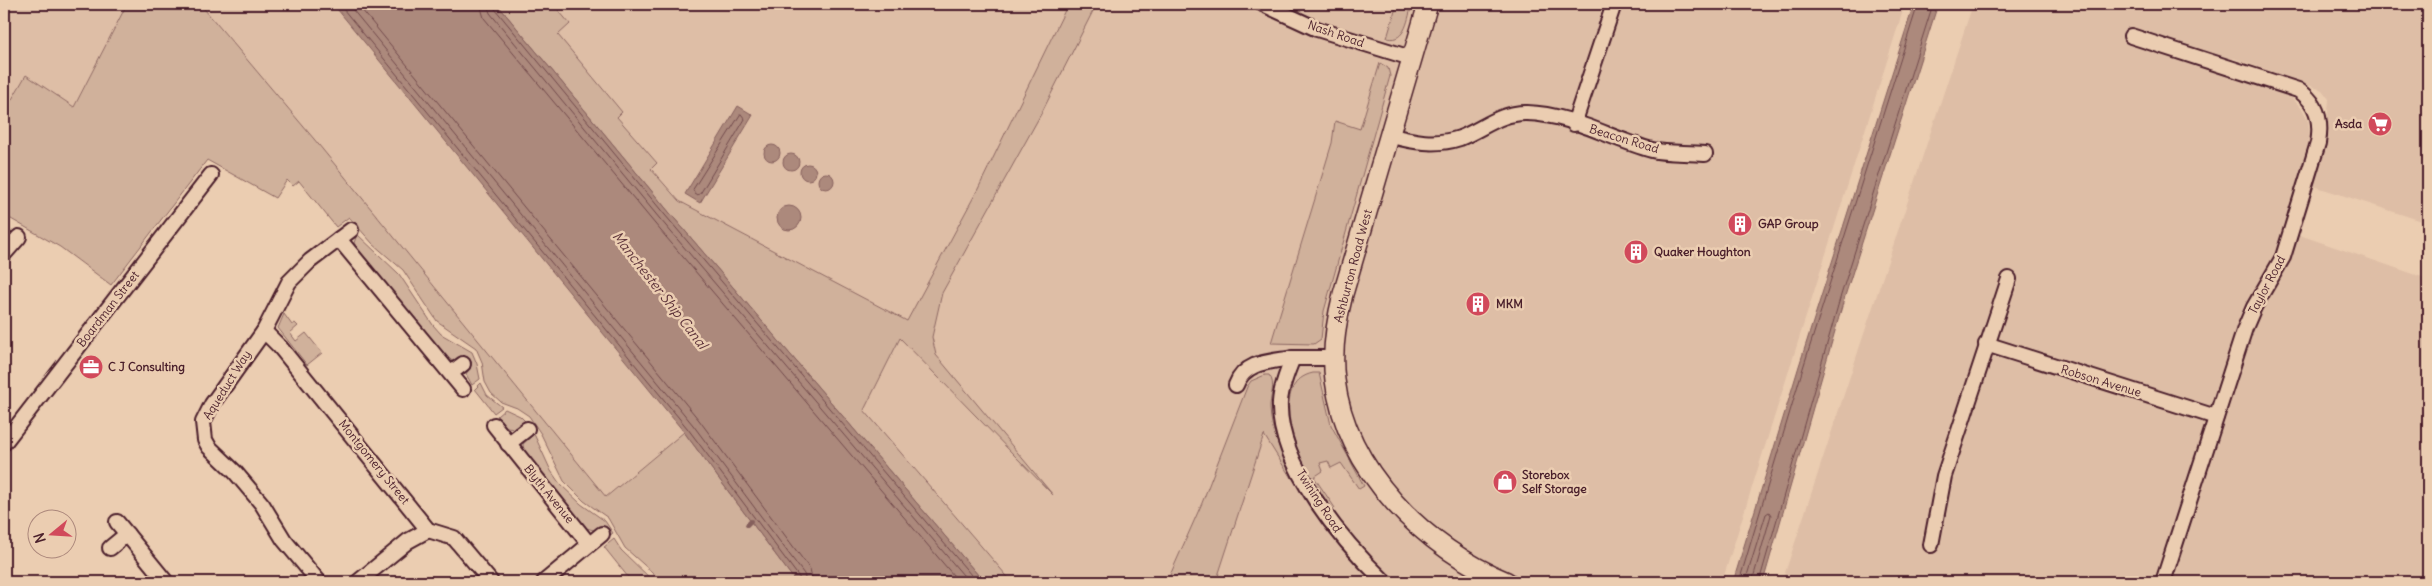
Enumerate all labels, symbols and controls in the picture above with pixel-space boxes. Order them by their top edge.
street label: Nash Road [1306,17,1366,50]
supermarket icon: Asda [2367,111,2393,137]
place label: Asda [2335,116,2362,131]
street label: Beacon Road [1588,121,1661,156]
street label: Ashburton Road West [1330,208,1375,324]
building icon: GAP Group [1727,211,1753,237]
place label: GAP Group [1758,216,1819,232]
water label: Manchester Ship Canal [608,228,713,354]
building icon: Quaker Houghton [1623,239,1649,265]
place label: Quaker Houghton [1654,244,1751,260]
street label: Taylor Road [2245,253,2288,317]
street label: Boardman Street [73,268,142,350]
building icon: MKM [1465,291,1491,317]
place label: MKM [1496,296,1523,311]
street label: Aqueduct Way [199,347,254,422]
office icon: C J Consulting [78,354,104,380]
place label: C J Consulting [108,359,185,375]
street label: Robson Avenue [2059,361,2143,400]
street label: Montgomery Street [336,416,413,507]
street label: Blyth Avenue [521,461,578,526]
street label: Twining Road [1294,466,1345,535]
place label: Storebox Self Storage [1522,467,1587,497]
shop icon: Storebox Self Storage [1492,469,1518,495]
north arrow [28,508,78,558]
text: N [30,531,50,545]

